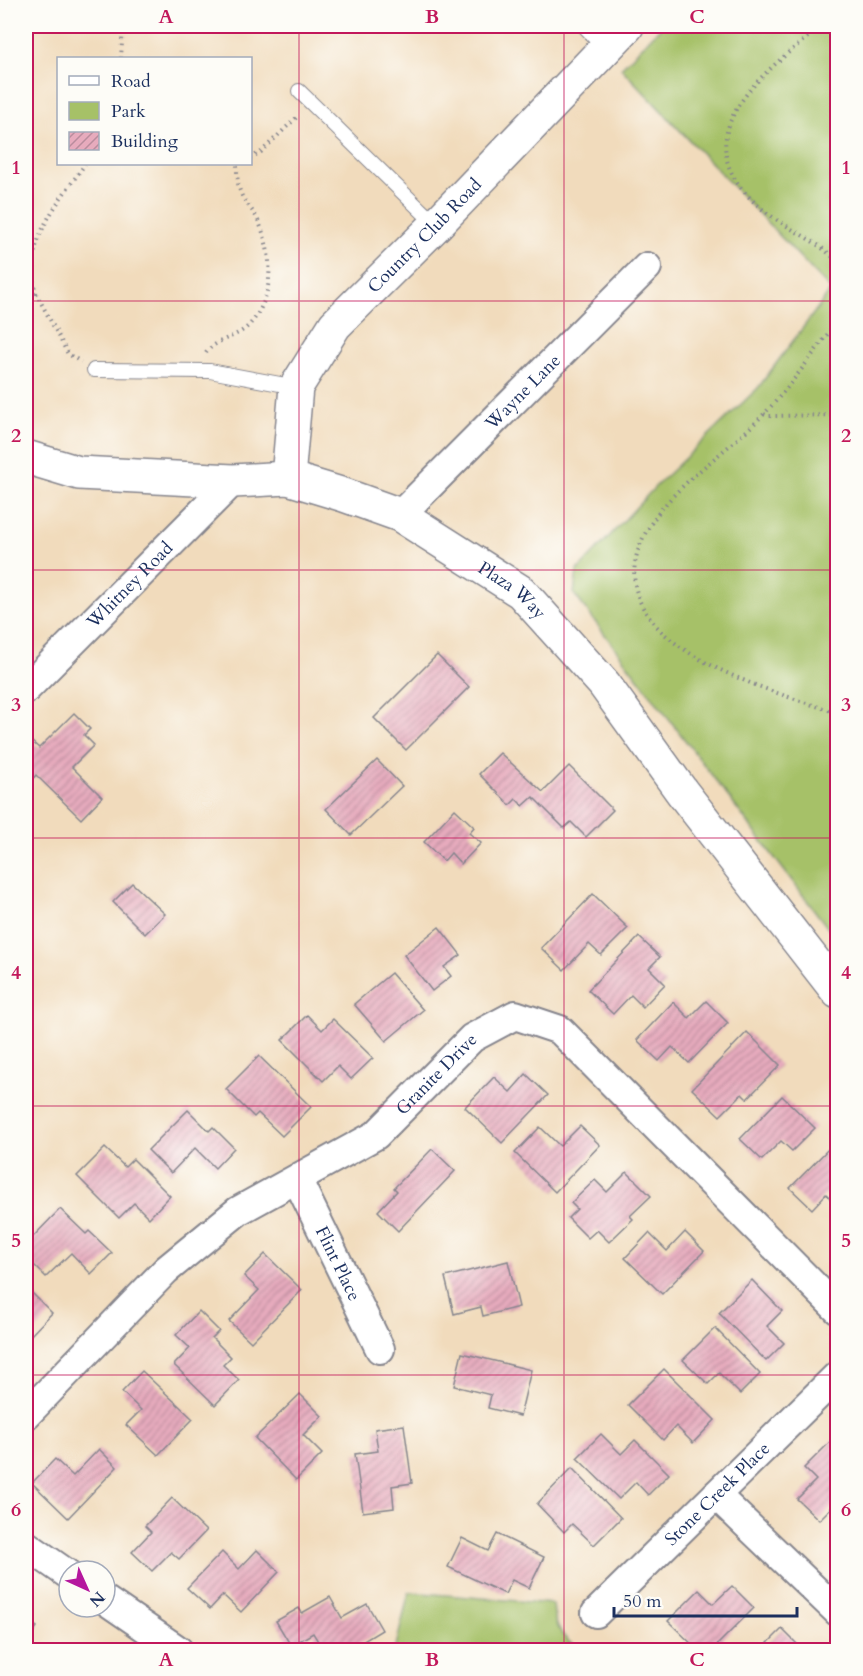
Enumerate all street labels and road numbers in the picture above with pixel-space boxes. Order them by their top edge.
street label: Country Club Road [362,173,488,299]
street label: Wayne Lane [479,349,566,436]
street label: Whitney Road [81,536,179,635]
street label: Plaza Way [473,556,552,625]
street label: Granite Drive [390,1028,483,1121]
street label: Flint Place [309,1222,367,1305]
street label: Stone Creek Place [659,1437,776,1552]

